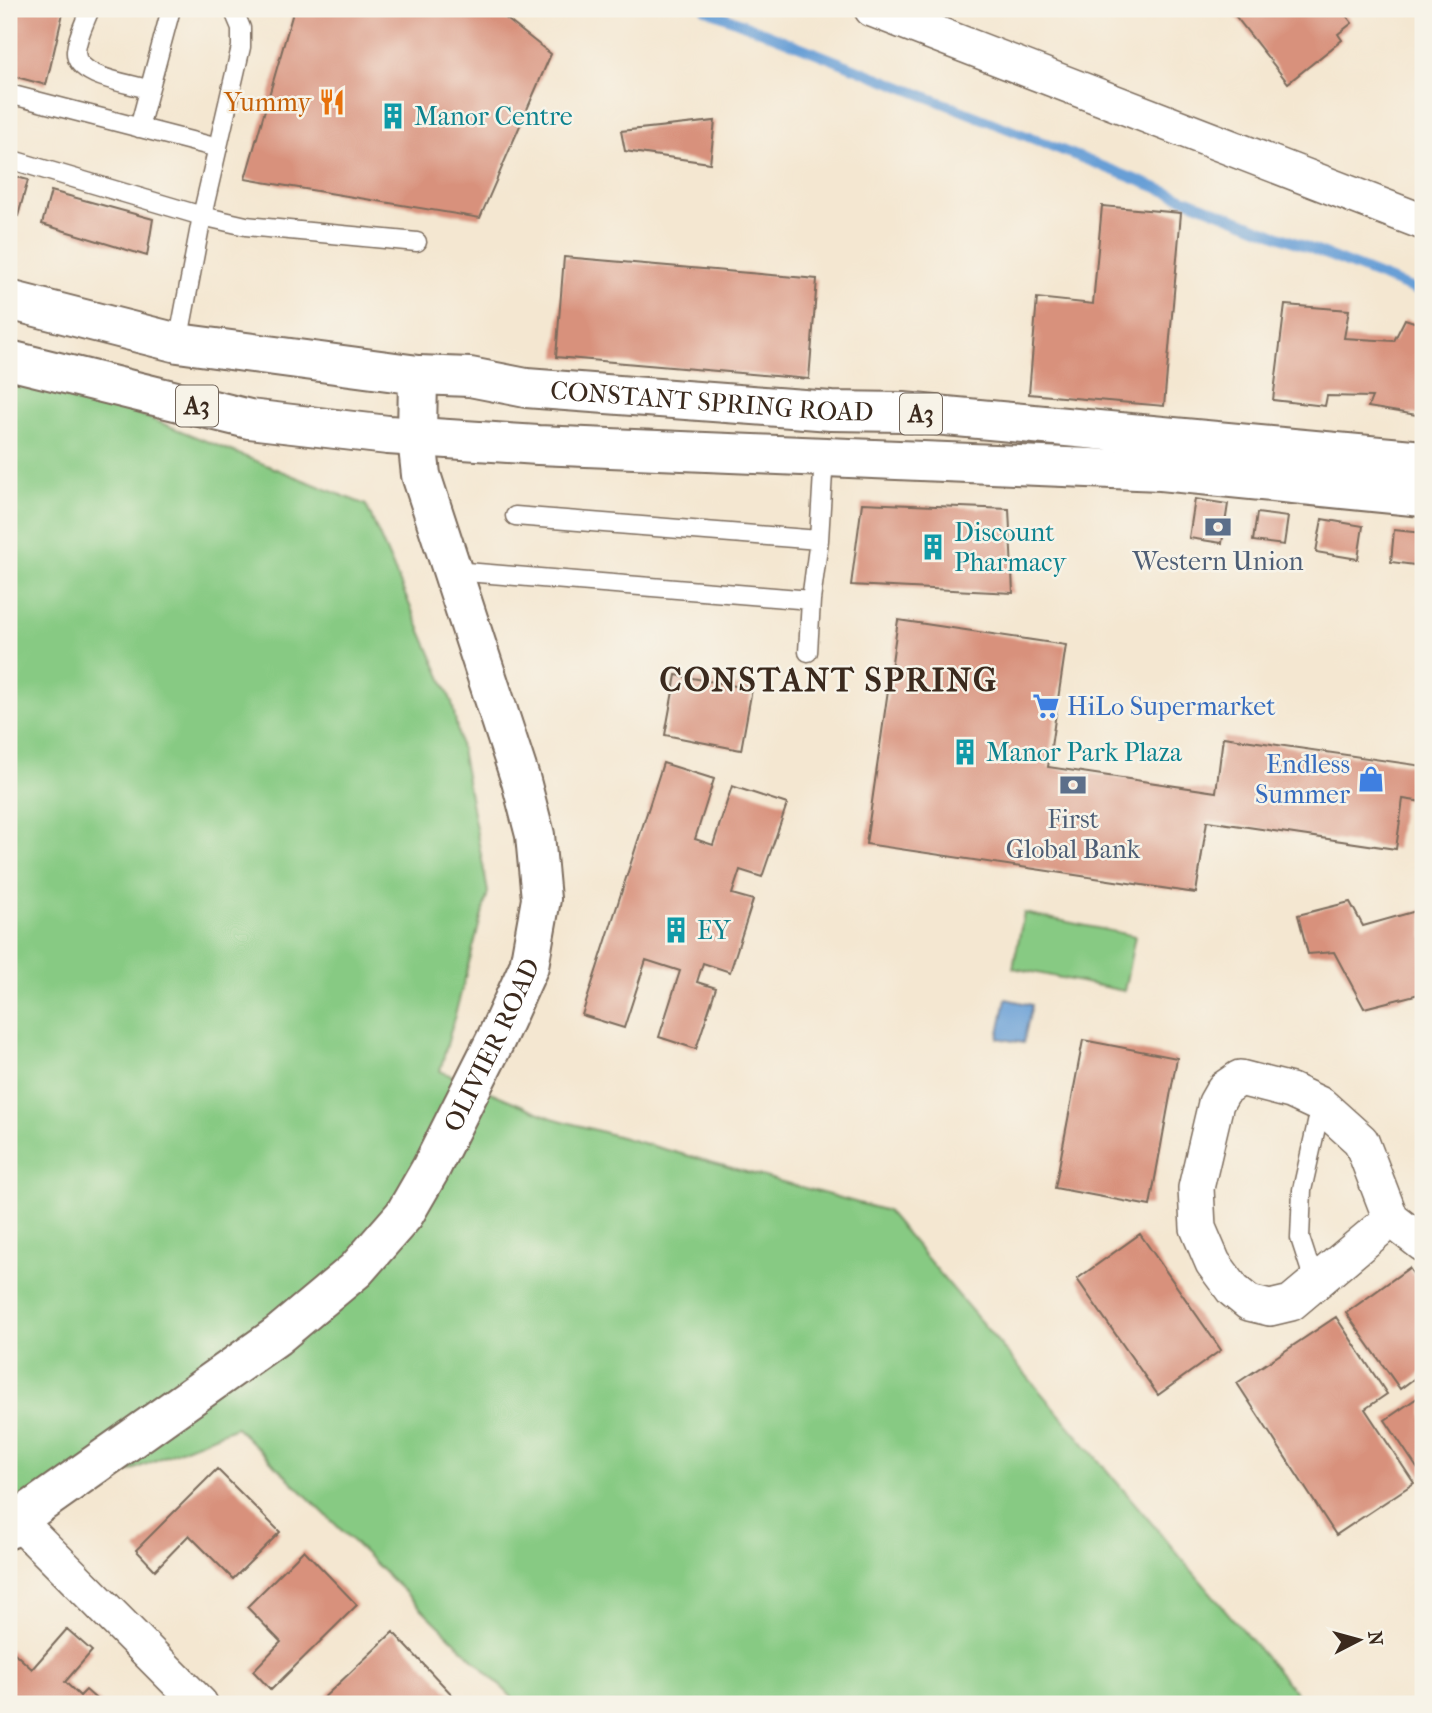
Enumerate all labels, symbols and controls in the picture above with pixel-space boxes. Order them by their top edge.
place label: Yummy [223,87,312,118]
restaurant icon: Yummy [317,87,347,117]
building icon: Manor Centre [378,101,408,131]
place label: Manor Centre [414,101,573,132]
street label: CONSTANT SPRING ROAD [549,375,874,428]
road number: A3 [176,386,218,426]
road number: A3 [900,394,942,435]
bank icon: Western Union [1203,512,1233,542]
place label: Discount Pharmacy [954,517,1067,578]
building icon: Discount Pharmacy [918,532,948,562]
place label: Western Union [1131,546,1304,577]
district label: CONSTANT SPRING [660,661,998,700]
supermarket icon: HiLo Supermarket [1031,691,1061,721]
place label: HiLo Supermarket [1067,691,1276,722]
building icon: Manor Park Plaza [950,737,980,767]
place label: Manor Park Plaza [986,737,1183,768]
place label: Endless Summer [1255,749,1350,810]
shop icon: Endless Summer [1356,764,1386,794]
bank icon: First Global Bank [1058,770,1088,800]
place label: First Global Bank [1006,804,1141,865]
building icon: EY [661,915,691,945]
place label: EY [697,915,732,946]
street label: OLIVIER ROAD [437,953,546,1137]
north arrow [1324,1604,1394,1674]
text: N [1363,1630,1387,1647]

